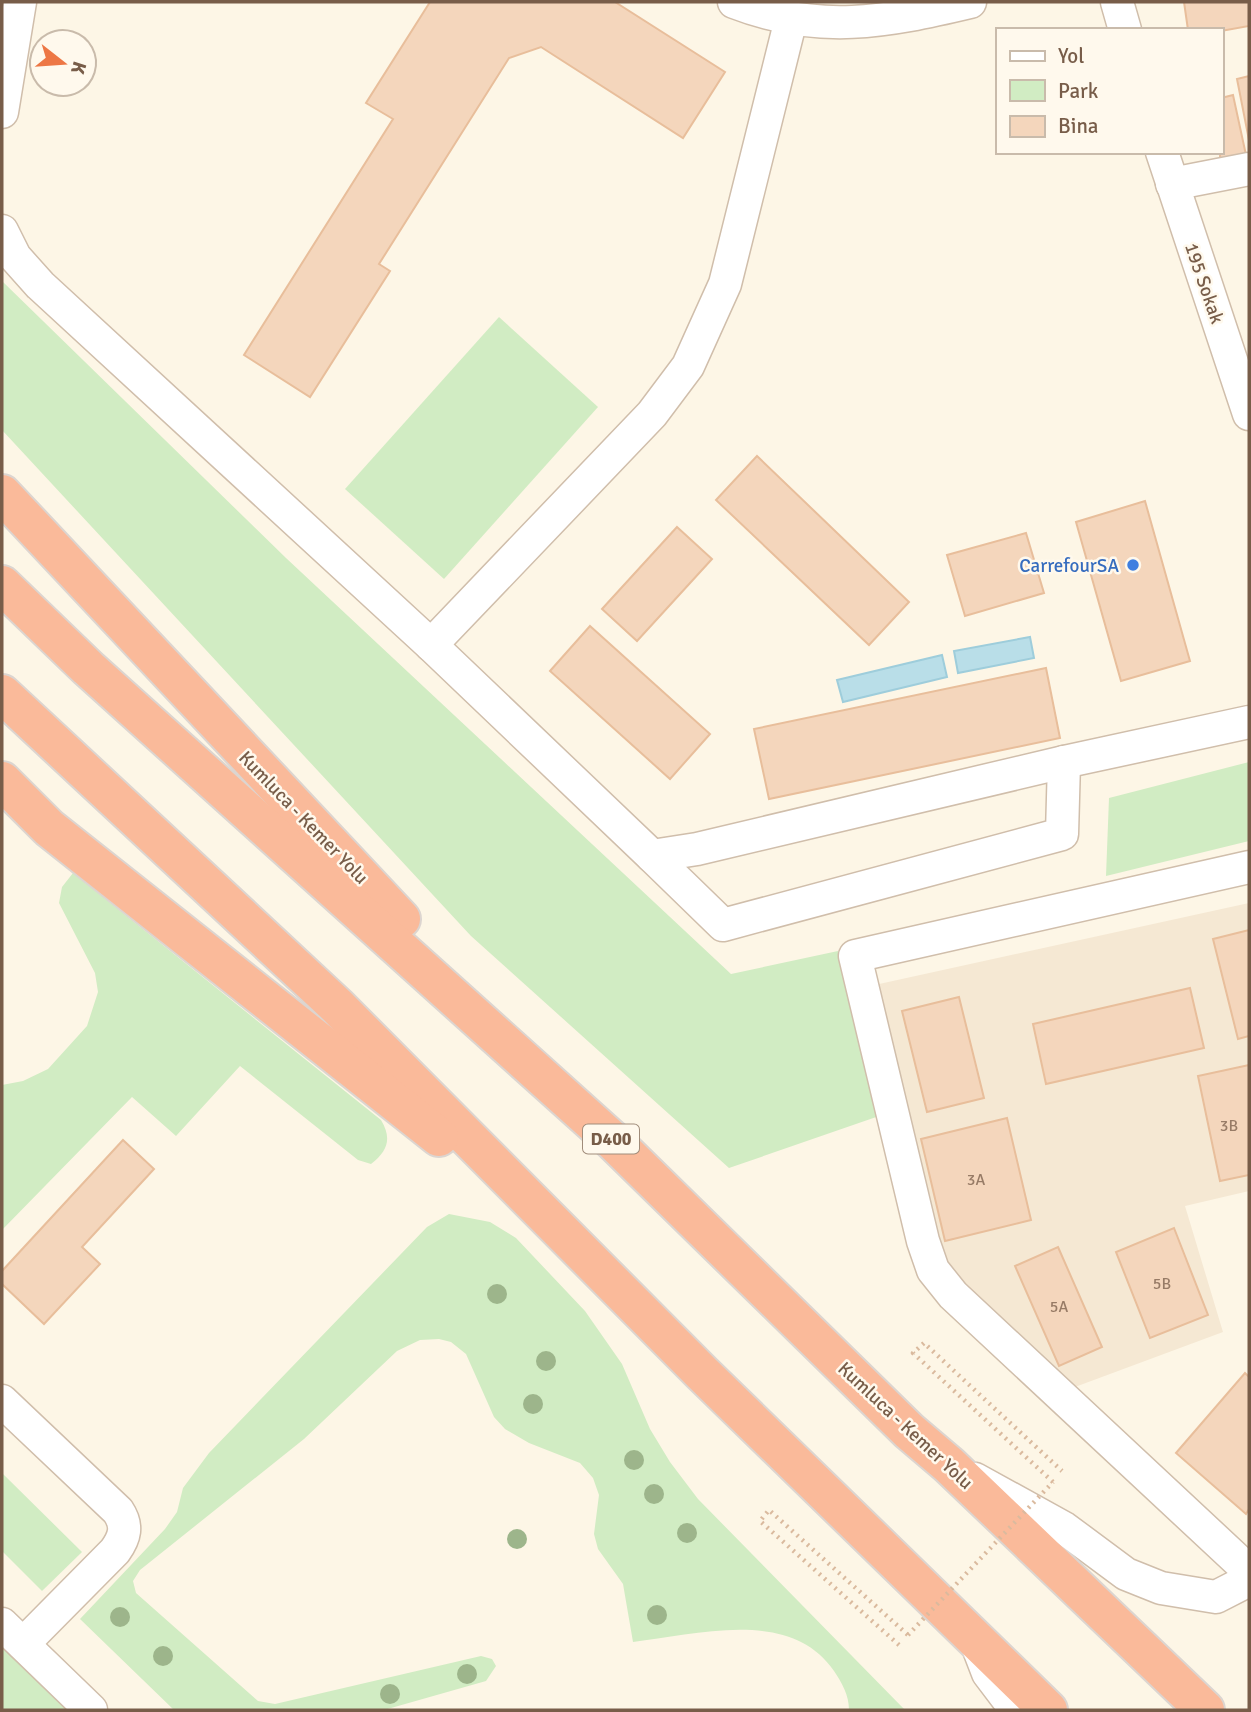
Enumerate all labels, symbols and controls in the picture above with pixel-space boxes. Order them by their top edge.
north arrow [28,28,98,98]
legend [996,28,1223,154]
text: Yol [1058,43,1084,69]
text: K [65,59,92,77]
text: Park [1058,78,1099,104]
text: Bina [1058,113,1099,139]
street label: 195 Sokak [1179,240,1229,327]
place label: CarrefourSA [1019,554,1119,578]
marker: CarrefourSA [1125,557,1141,573]
street label: Kumluca - Kemer Yolu [233,746,373,889]
house number: 3B [1220,1116,1238,1136]
road number: D400 [583,1124,639,1154]
house number: 3A [967,1170,985,1190]
house number: 5B [1153,1274,1171,1294]
house number: 5A [1050,1297,1068,1317]
street label: Kumluca - Kemer Yolu [833,1357,978,1495]

